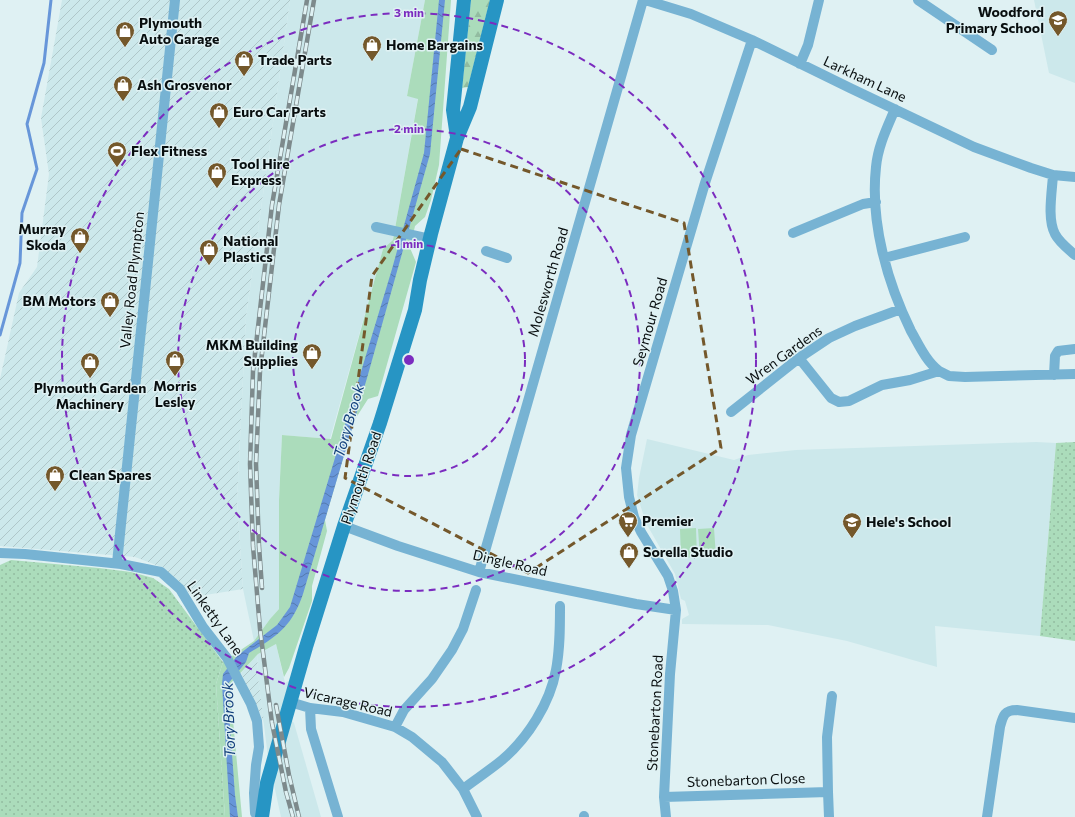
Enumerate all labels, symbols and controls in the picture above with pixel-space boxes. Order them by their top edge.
place label: Woodford Primary School [946,3,1044,36]
text: 3 min [394,5,424,19]
school or university icon: Woodford Primary School [1047,9,1069,37]
place label: Plymouth Auto Garage [139,14,219,47]
shop icon: Plymouth Auto Garage [114,20,136,48]
shop icon: Home Bargains [361,34,383,62]
place label: Home Bargains [386,36,484,53]
shop icon: Trade Parts [233,49,255,77]
place label: Trade Parts [258,51,333,68]
street label: Larkham Lane [821,52,909,105]
shop icon: Ash Grosvenor [112,74,134,102]
place label: Ash Grosvenor [137,76,232,93]
shop icon: Euro Car Parts [208,101,230,129]
place label: Euro Car Parts [233,103,327,120]
text: 2 min [394,121,424,135]
sports icon: Flex Fitness [106,140,128,168]
place label: Flex Fitness [131,142,208,159]
place label: Tool Hire Express [231,155,290,188]
shop icon: Tool Hire Express [206,161,228,189]
street label: Valley Road Plympton [116,211,147,349]
place label: Murray Skoda [18,220,66,253]
street label: Molesworth Road [524,225,571,339]
shop icon: Murray Skoda [69,226,91,254]
place label: National Plastics [223,232,278,265]
text: 1 min [395,236,423,250]
shop icon: National Plastics [198,238,220,266]
street label: Seymour Road [629,275,670,368]
shop icon: BM Motors [99,290,121,318]
place label: BM Motors [23,292,96,309]
street label: Wren Gardens [742,321,825,388]
place label: MKM Building Supplies [206,336,298,369]
shop icon: MKM Building Supplies [301,342,323,370]
shop icon: Morris Lesley [164,349,186,377]
shop icon: Plymouth Garden Machinery [79,351,101,379]
centre of rings [402,353,416,367]
place label: Morris Lesley [153,377,197,410]
place label: Plymouth Garden Machinery [34,379,146,412]
water label: Tory Brook [329,381,367,460]
street label: Plymouth Road [337,429,384,527]
shop icon: Clean Spares [44,464,66,492]
place label: Clean Spares [69,466,152,483]
supermarket icon: Premier [617,510,639,538]
school or university icon: Hele's School [841,511,863,539]
place label: Premier [642,512,694,529]
place label: Hele's School [866,513,951,530]
shop icon: Sorella Studio [618,541,640,569]
place label: Sorella Studio [643,543,733,560]
street label: Dingle Road [471,546,549,579]
street label: Linketty Lane [184,577,247,658]
street label: Stonebarton Road [643,655,666,771]
water label: Tory Brook [218,681,238,758]
street label: Vicarage Road [302,683,394,720]
street label: Stonebarton Close [686,769,806,790]

